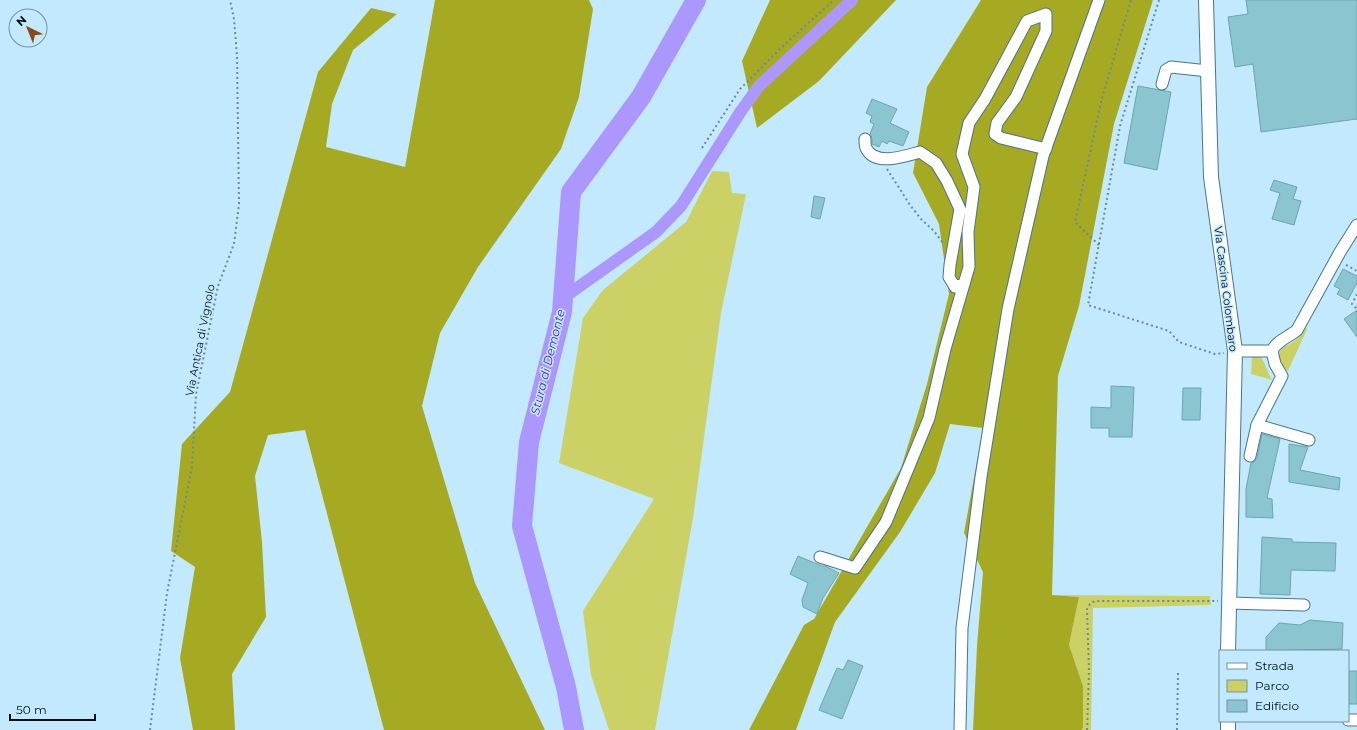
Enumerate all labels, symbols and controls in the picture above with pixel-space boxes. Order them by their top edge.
north arrow [8,8,48,48]
text: N [13,13,29,29]
street label: Via Cascina Colombaro [1211,225,1241,353]
street label: Via Antica di Vignolo [182,283,218,397]
water label: Stura di Demonte [527,308,568,416]
legend [1219,650,1349,722]
text: Strada [1255,658,1294,673]
text: Parco [1255,678,1289,693]
scale bar [10,696,95,722]
text: Edificio [1255,698,1299,713]
text: 50 m [16,702,47,717]

